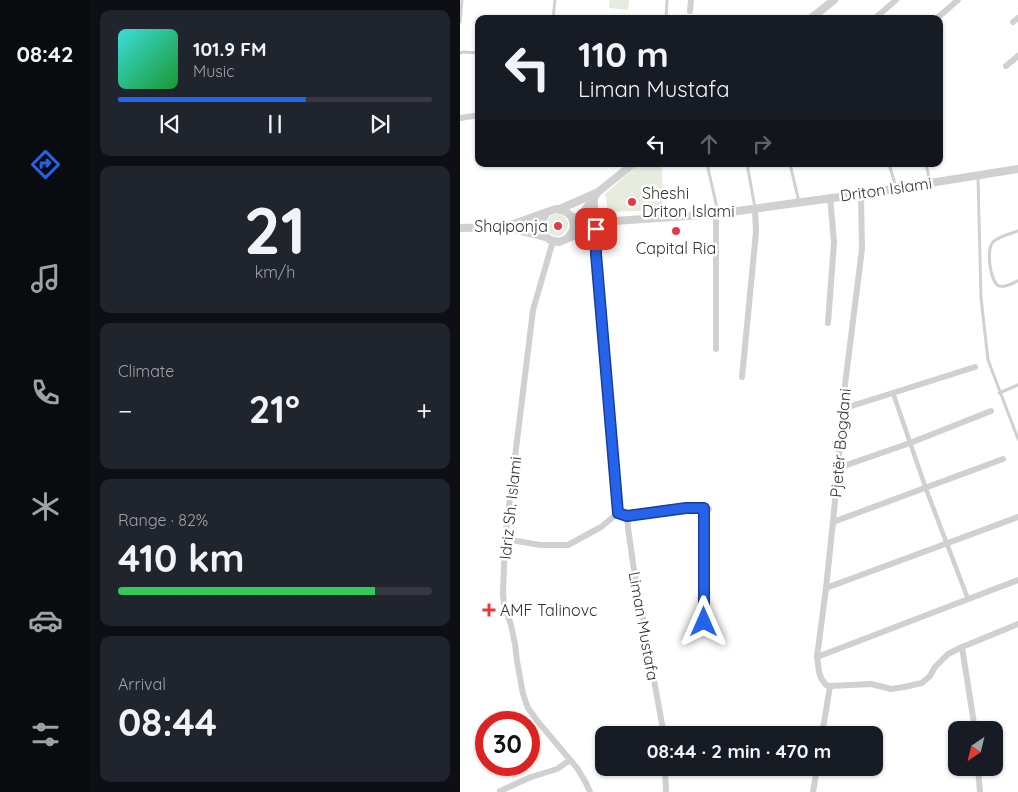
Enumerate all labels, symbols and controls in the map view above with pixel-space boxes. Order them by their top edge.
text: 110 m [578,32,669,76]
icon: left [495,35,560,100]
text: 101.9 FM [193,37,267,61]
text: 08:42 [16,40,74,68]
text: Music [193,61,235,81]
text: Liman Mustafa [578,75,730,103]
icon: previous [156,110,184,138]
icon: pause [261,110,289,138]
icon: next [366,110,394,138]
icon: left [642,130,670,158]
icon: ahead [695,130,723,158]
icon: right [748,130,776,158]
icon: directions [28,147,63,182]
street label: Driton Islami [839,173,933,205]
place label: Sheshi Driton Islami [642,183,735,221]
text: 21 [244,189,306,270]
marker: Sheshi Driton Islami [626,196,638,208]
pin [575,208,617,250]
icon: arrive [582,215,610,243]
place label: Shqiponja [474,216,548,236]
marker: Shqiponja [552,220,564,232]
marker: Capital Ria [670,225,682,237]
place label: Capital Ria [636,238,716,258]
icon: music [28,261,63,296]
text: km/h [255,262,295,282]
text: Climate [118,361,174,381]
icon: phone [28,375,63,410]
text: 21° [249,385,300,433]
street label: Pjetër Bogdani [825,388,855,498]
text: − [118,393,133,428]
text: + [416,393,432,428]
street label: Idriz Sh. Islami [495,455,525,561]
icon: climate [28,489,63,524]
text: Range · 82% [118,510,208,530]
text: 410 km [118,534,245,582]
street label: Liman Mustafa [625,570,663,682]
position arrow [677,595,729,647]
place label: AMF Talinovc [500,600,597,620]
icon: car [28,603,63,638]
marker: AMF Talinovc [482,603,496,617]
text: Arrival [118,674,166,694]
text: 08:44 [118,698,217,746]
speed limit sign: 30 [475,711,540,776]
icon: filters [28,717,63,752]
north arrow [948,721,1002,776]
map controls [948,721,1003,776]
text: 08:44 · 2 min · 470 m [647,739,831,763]

